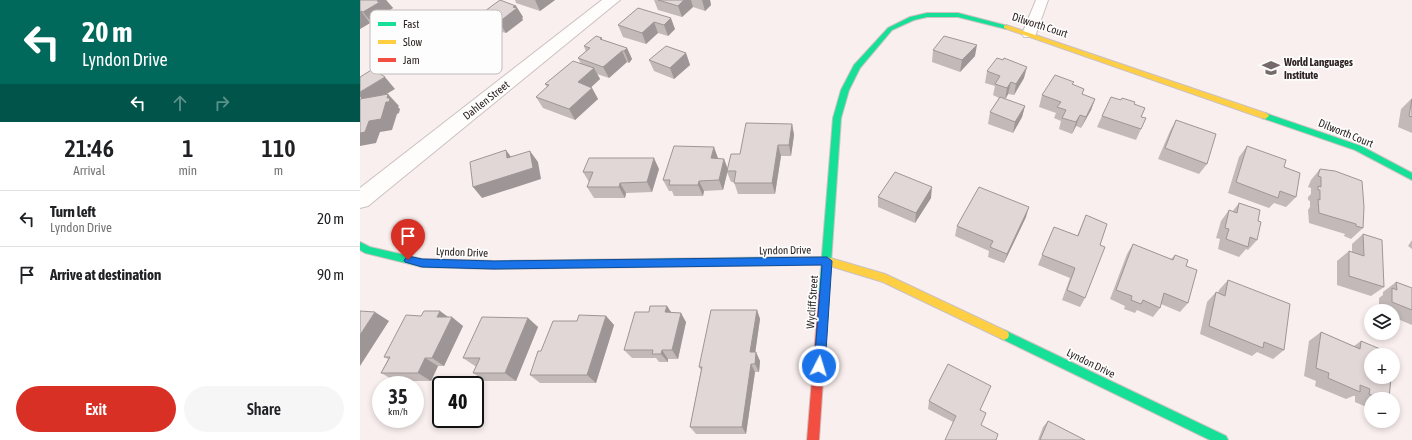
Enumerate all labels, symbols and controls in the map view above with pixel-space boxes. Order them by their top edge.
legend [370,10,502,74]
street label: Dilworth Court [1011,10,1069,40]
icon: left [16,16,68,68]
text: 20 m [82,16,132,48]
text: Fast [403,18,419,30]
text: Slow [403,36,422,48]
text: Lyndon Drive [82,49,168,70]
text: Jam [403,54,420,66]
place label: World Languages Institute [1283,56,1353,81]
school or university icon: World Languages Institute [1261,58,1281,78]
street label: Dahlen Street [460,78,512,122]
icon: left [127,92,149,114]
icon: ahead [169,92,191,114]
icon: right [211,92,233,114]
street label: Dilworth Court [1317,117,1375,149]
text: 21:46 [65,135,114,162]
text: 1 [182,135,193,162]
text: 110 [262,135,295,162]
text: Arrival [73,163,105,178]
text: min [178,163,197,178]
text: m [274,163,283,178]
text: Turn left [50,203,96,220]
icon: left [16,208,38,230]
text: 20 m [317,210,344,227]
pin [391,219,425,260]
text: Lyndon Drive [50,220,112,235]
icon: arrive [397,225,419,247]
street label: Lyndon Drive [759,244,811,256]
street label: Lyndon Drive [436,245,488,259]
icon: arrive [16,264,38,286]
text: Arrive at destination [50,266,161,283]
text: 90 m [317,266,344,283]
street label: Wycliff Street [804,275,820,329]
map controls [1364,304,1400,428]
button: layers [1364,304,1400,340]
position arrow [798,345,840,387]
street label: Lyndon Drive [1065,346,1117,380]
button: + [1364,348,1400,384]
speed limit sign: 40 [432,376,484,428]
text: 35 [389,385,407,408]
button: Exit [16,386,176,432]
button: Share [184,386,344,432]
button: − [1364,392,1400,428]
text: km/h [388,406,408,417]

